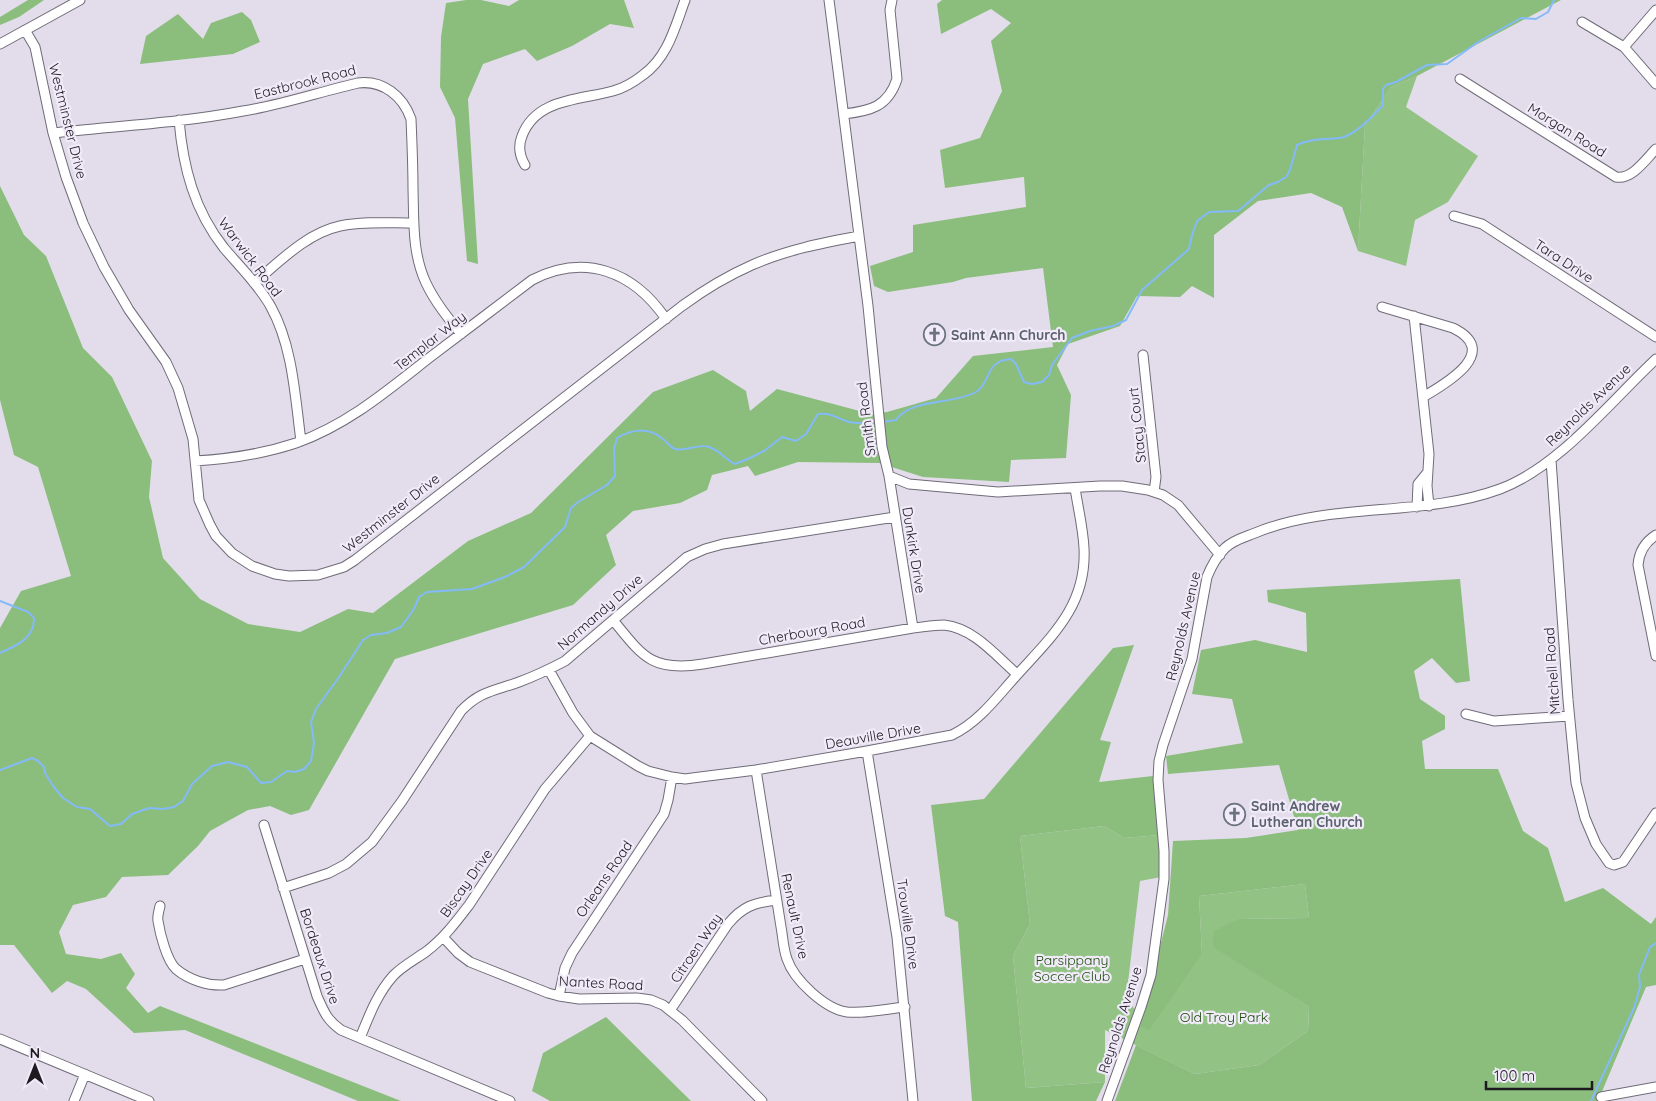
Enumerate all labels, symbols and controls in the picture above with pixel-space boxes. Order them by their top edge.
street label: Westminster Drive [45,61,91,181]
street label: Eastbrook Road [252,61,358,103]
street label: Morgan Road [1524,99,1610,161]
street label: Warwick Road [214,214,286,300]
street label: Tara Drive [1531,235,1597,287]
street label: Templar Way [390,307,470,375]
church icon: Saint Ann Church [923,323,947,347]
place label: Saint Ann Church [951,326,1065,344]
street label: Reynolds Avenue [1542,360,1634,450]
street label: Smith Road [853,381,879,457]
street label: Stacy Court [1124,386,1150,464]
street label: Westminster Drive [339,469,443,557]
street label: Dunkirk Drive [898,506,930,594]
street label: Normandy Drive [554,570,646,654]
street label: Reynolds Avenue [1162,570,1204,682]
street label: Cherbourg Road [757,613,867,649]
street label: Mitchell Road [1540,627,1564,715]
street label: Deauville Drive [824,719,922,753]
place label: Saint Andrew Lutheran Church [1251,797,1363,831]
church icon: Saint Andrew Lutheran Church [1223,802,1247,826]
street label: Orleans Road [572,837,636,921]
street label: Biscay Drive [436,845,496,921]
street label: Renault Drive [777,872,813,961]
street label: Trouville Drive [893,878,923,971]
street label: Bordeaux Drive [296,906,344,1006]
street label: Citroen Way [666,910,726,986]
park label: Parsippany Soccer Club [1034,951,1110,985]
street label: Reynolds Avenue [1094,964,1146,1076]
street label: Nantes Road [558,972,644,994]
park label: Old Troy Park [1180,1008,1268,1026]
north arrow [10,1041,60,1091]
text: N [30,1044,40,1062]
scale bar [1486,1058,1592,1090]
text: 100 m [1494,1066,1535,1085]

